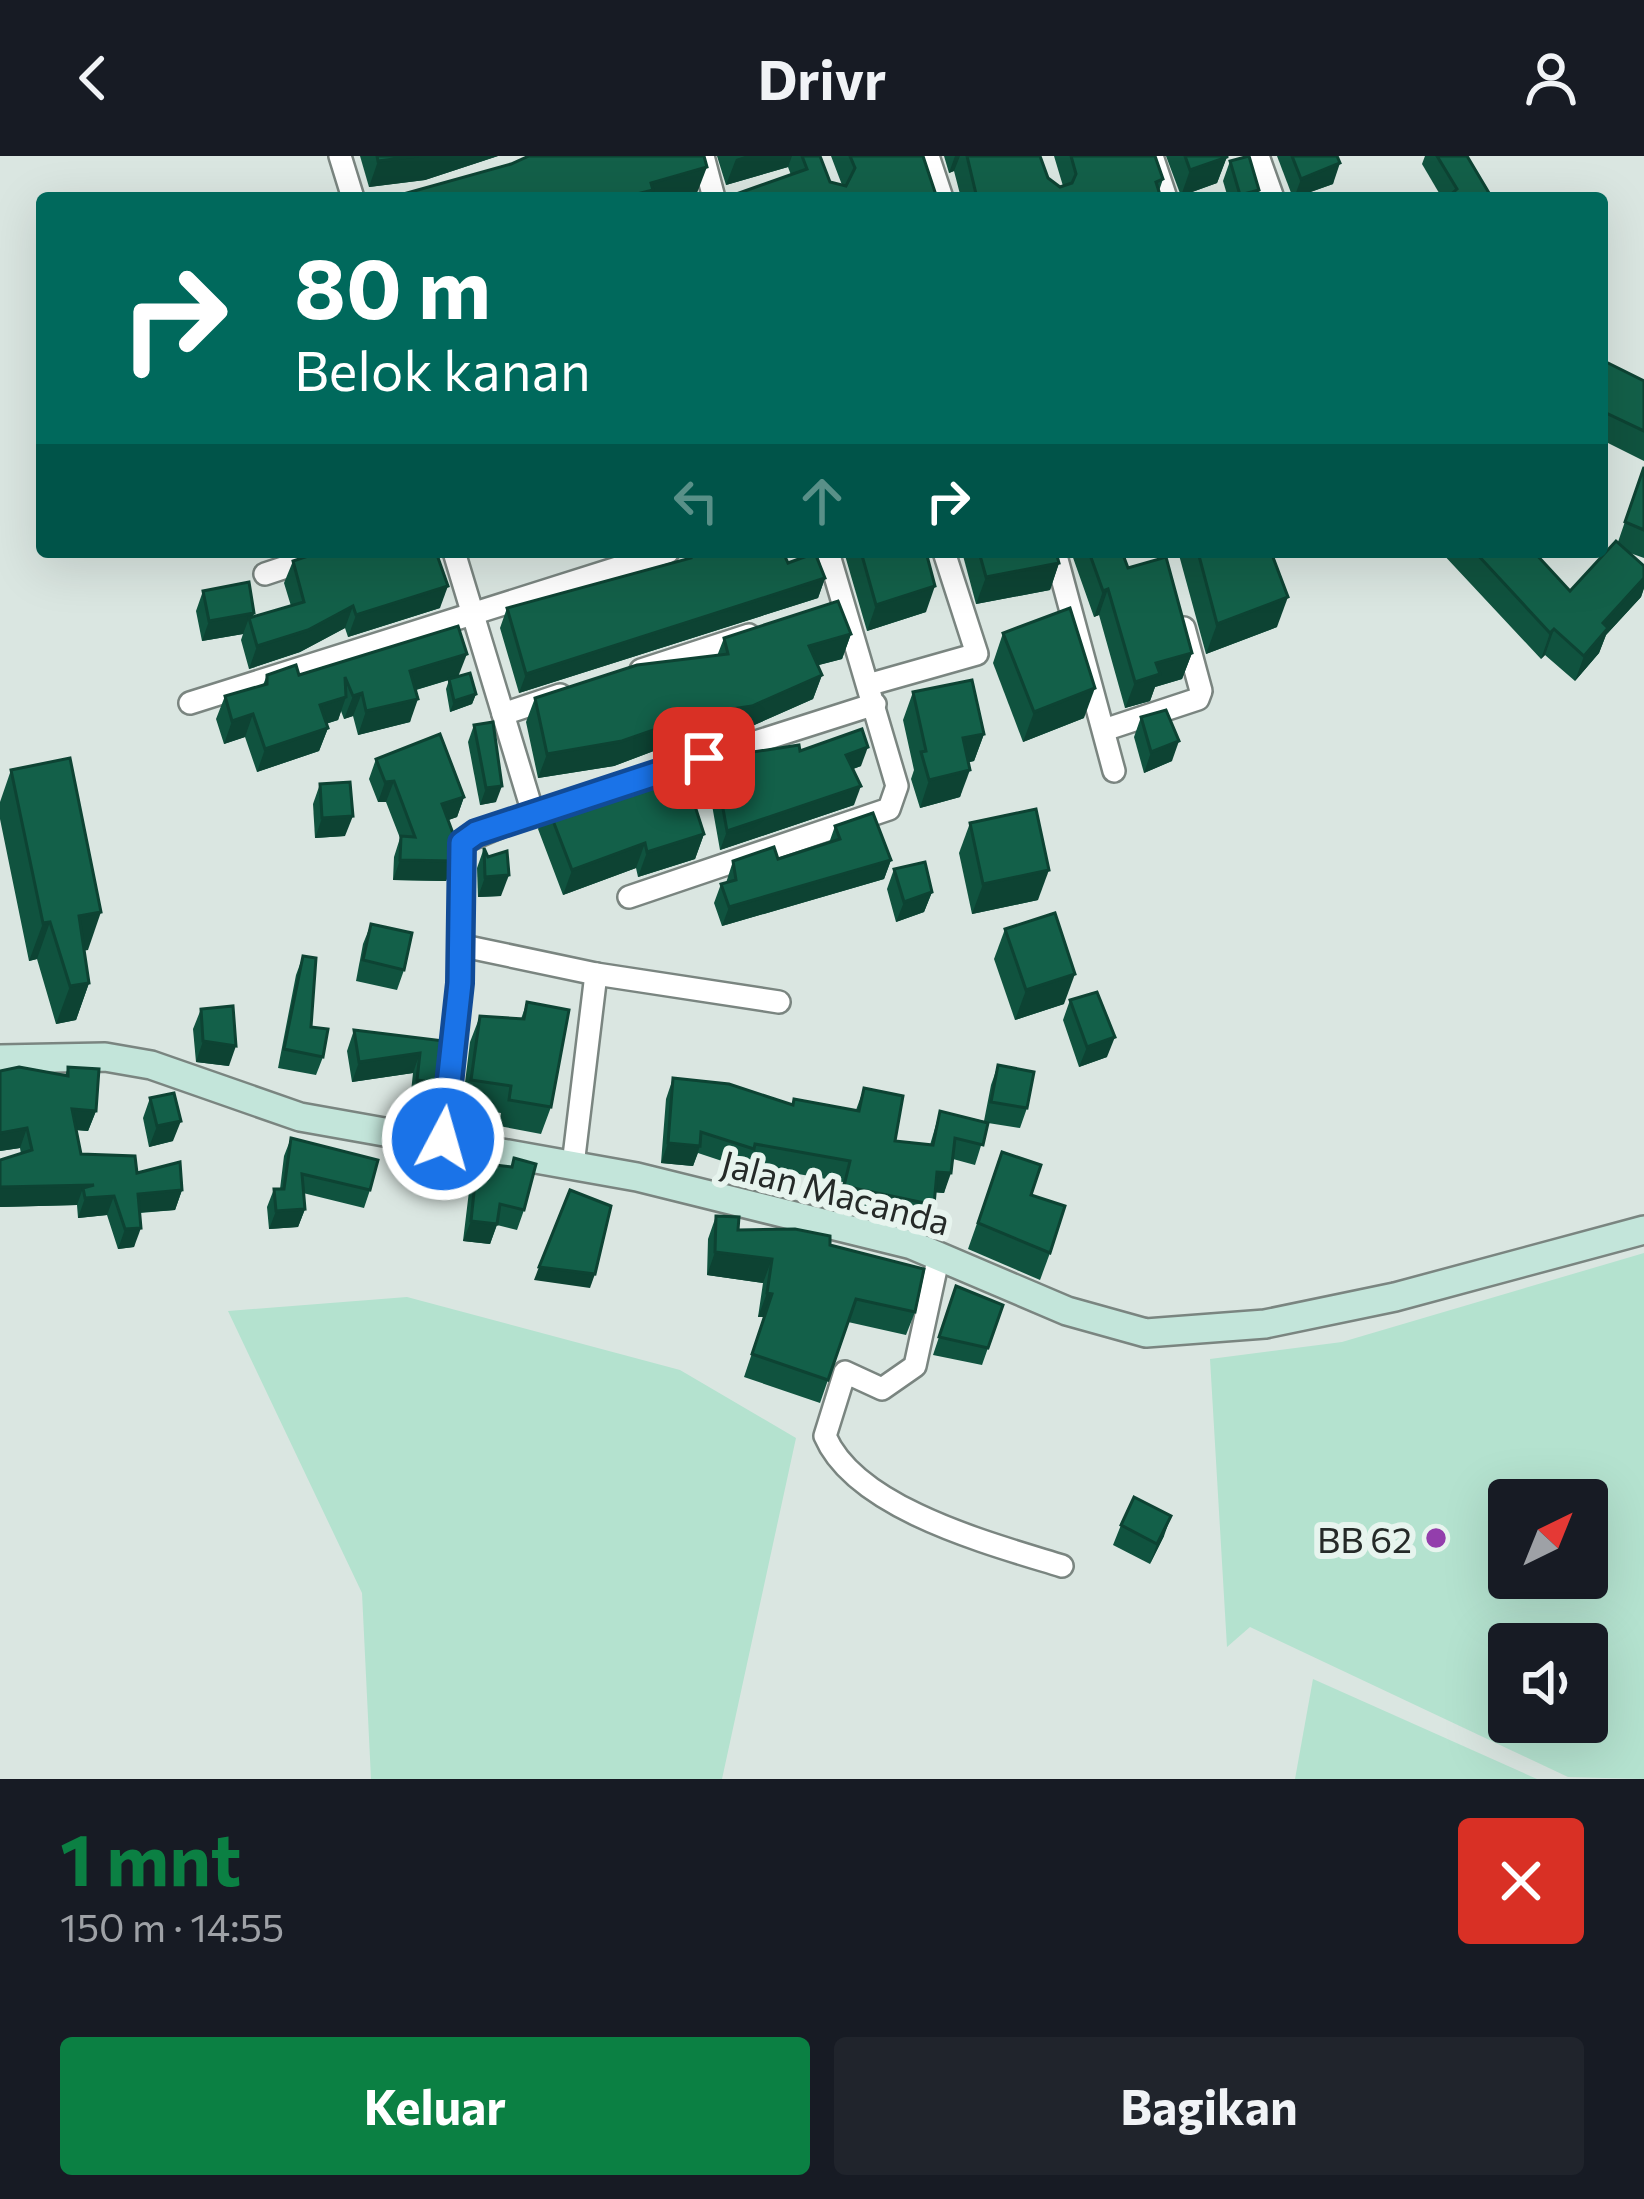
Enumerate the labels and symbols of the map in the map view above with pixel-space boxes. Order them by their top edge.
pin [653,707,755,809]
position arrow [380,1076,506,1202]
street label: Jalan Macanda [717,1139,955,1243]
north arrow [1488,1479,1608,1599]
place label: BB 62 [1317,1516,1412,1560]
marker: BB 62 [1423,1525,1449,1551]

